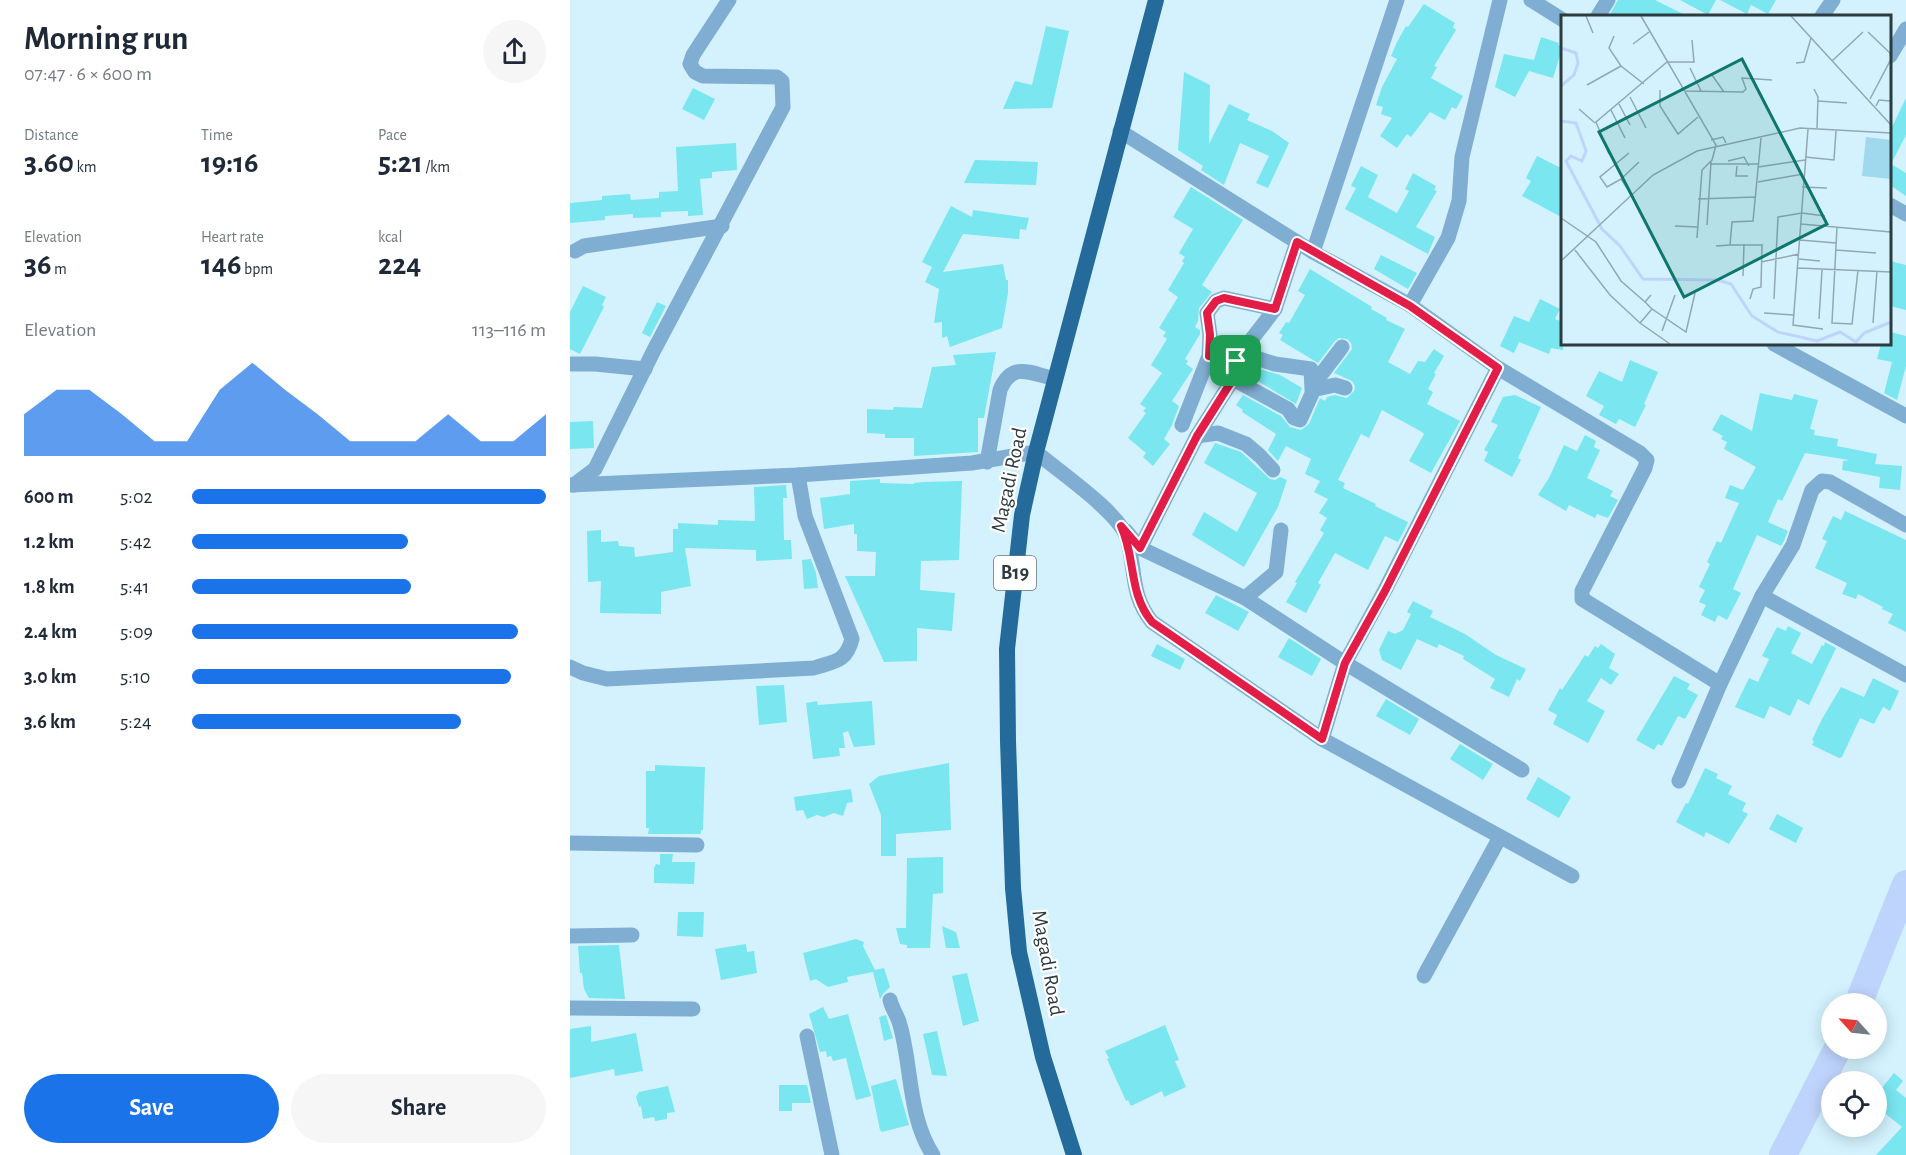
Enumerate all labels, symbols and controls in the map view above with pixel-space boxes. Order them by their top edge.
inset map [1561,15,1891,345]
button: share [483,20,546,83]
text: Morning run [24,23,188,56]
text: 07:47 · 6 × 600 m [24,64,152,84]
text: Distance [24,127,78,143]
text: Time [201,127,233,143]
text: Pace [378,127,407,143]
text: 3.60 [24,148,74,178]
text: 19:16 [201,148,258,178]
text: 5:21 [378,148,423,178]
text: km [74,159,97,175]
text: /km [423,159,450,175]
text: Elevation [24,229,82,245]
text: Heart rate [201,229,264,245]
text: kcal [378,229,402,245]
text: 36 [24,250,51,280]
text: 146 [201,250,241,280]
text: 224 [378,250,421,280]
text: m [51,261,67,277]
text: bpm [241,261,273,277]
text: Elevation [24,320,96,340]
text: 113–116 m [472,320,546,340]
pin [1210,335,1261,386]
icon: arrive [1219,344,1252,377]
street label: Magadi Road [988,425,1030,534]
text: 600 m [24,487,74,507]
text: 5:02 [120,487,153,507]
text: 1.2 km [24,532,74,552]
text: 5:42 [120,532,152,552]
road number: B19 [994,556,1036,590]
text: 1.8 km [24,577,75,597]
text: 5:41 [120,577,149,597]
text: 2.4 km [24,622,77,642]
text: 5:09 [120,622,153,642]
text: 3.0 km [24,667,77,687]
text: 5:10 [120,667,150,687]
text: 3.6 km [24,712,76,732]
text: 5:24 [120,712,152,732]
street label: Magadi Road [1028,909,1068,1018]
north arrow [1821,993,1887,1059]
map controls [1821,993,1887,1137]
button: locate [1821,1071,1887,1137]
button: Save [24,1074,279,1143]
button: Share [291,1074,546,1143]

